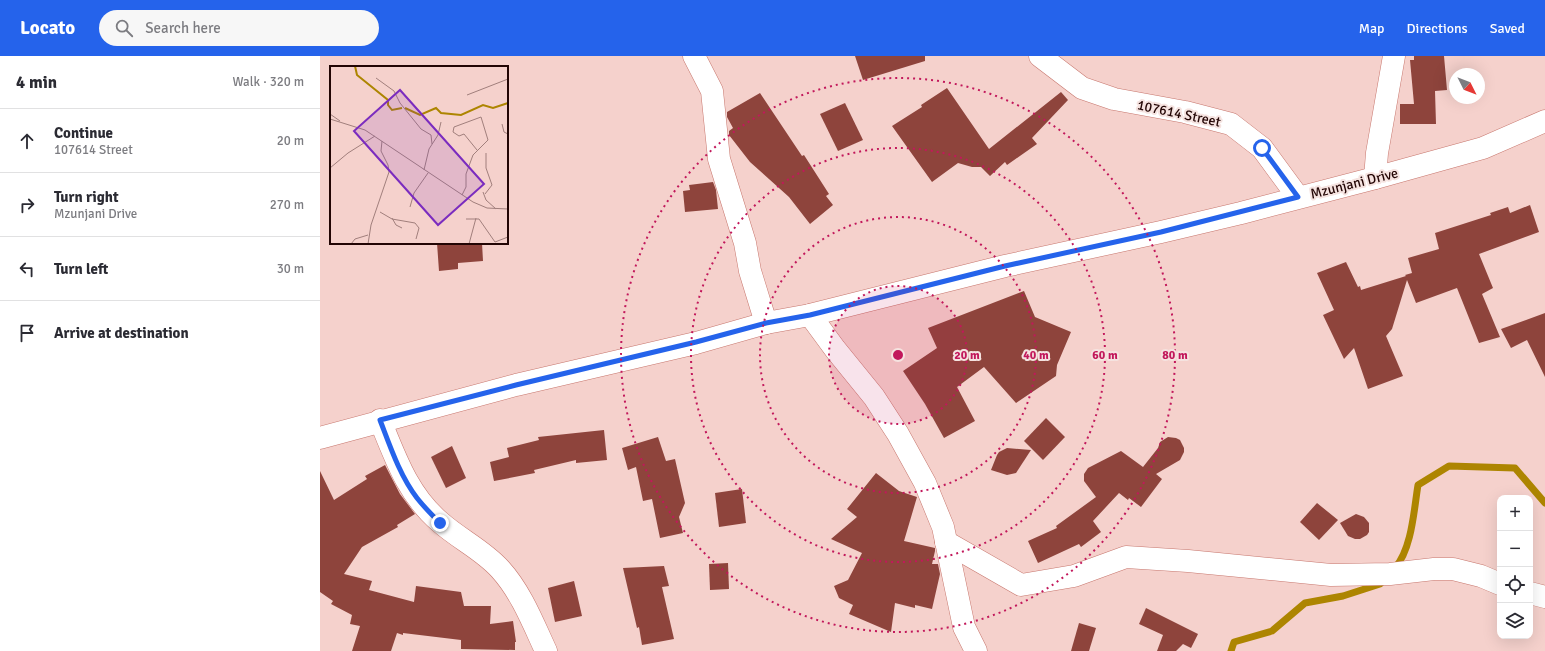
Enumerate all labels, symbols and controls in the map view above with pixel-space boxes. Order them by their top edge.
search box [99,10,379,46]
text: Locato [20,16,75,40]
icon: search [113,17,135,39]
text: Search here [145,19,221,37]
text: Map [1359,20,1385,37]
text: Directions [1407,20,1468,37]
text: Saved [1490,20,1525,37]
inset map [330,66,508,244]
north arrow [1449,68,1485,104]
text: 4 min [16,72,57,93]
text: Walk · 320 m [233,74,304,90]
street label: 107614 Street [1136,96,1222,131]
text: Continue [54,124,113,142]
icon: ahead [16,130,38,152]
text: 20 m [277,133,304,149]
route start [1253,139,1271,157]
text: 107614 Street [54,142,133,158]
street label: Mzunjani Drive [1309,164,1400,203]
text: Turn right [54,188,119,206]
icon: right [16,194,38,216]
text: 270 m [270,197,304,213]
text: Mzunjani Drive [54,206,137,222]
icon: left [16,258,38,280]
text: Turn left [54,260,108,278]
text: 30 m [277,261,304,277]
icon: arrive [16,322,38,344]
text: Arrive at destination [54,324,189,342]
centre of rings [891,348,905,362]
text: 20 m [954,348,980,363]
text: 40 m [1023,348,1049,363]
text: 60 m [1092,348,1118,363]
text: 80 m [1162,348,1188,363]
map controls [1497,495,1533,639]
button: + [1497,495,1533,531]
route end [431,514,449,532]
button: − [1497,531,1533,567]
button: locate [1497,567,1533,603]
button: layers [1497,603,1533,639]

